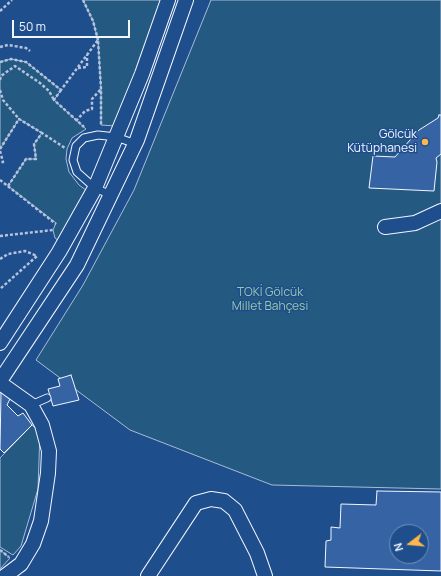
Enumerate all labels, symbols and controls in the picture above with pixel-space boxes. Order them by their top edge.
scale bar [14,12,132,38]
text: 50 m [19,18,46,35]
place label: Gölcük Kütüphanesi [347,128,417,156]
marker: Gölcük Kütüphanesi [420,137,430,147]
park label: TOKİ Gölcük Millet Bahçesi [232,286,308,314]
north arrow [389,524,429,564]
text: N [390,541,406,553]

